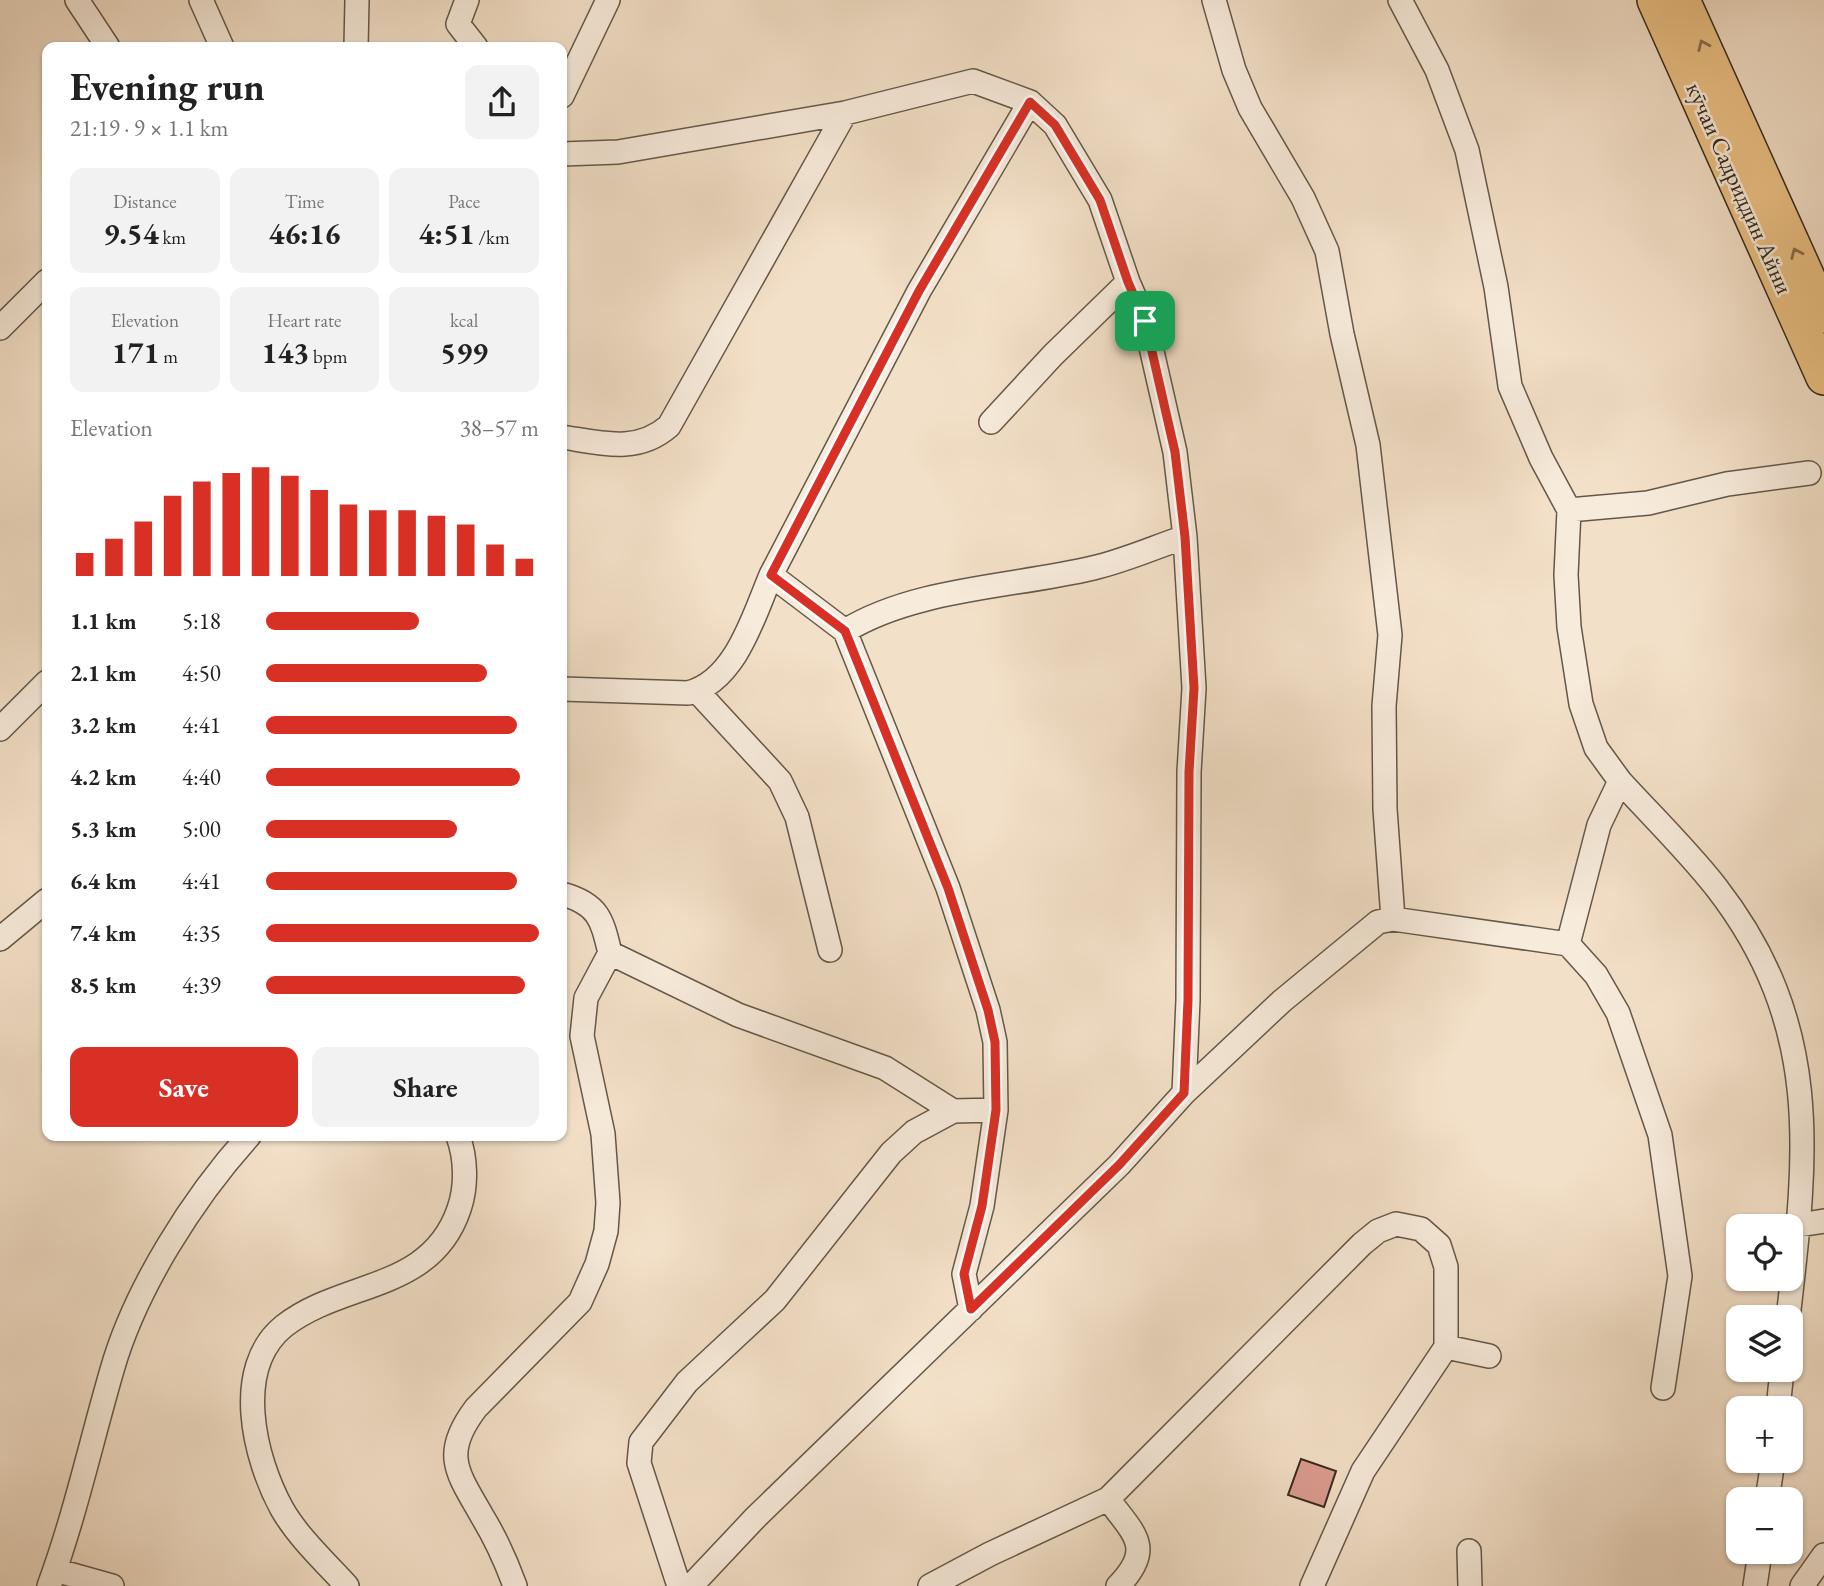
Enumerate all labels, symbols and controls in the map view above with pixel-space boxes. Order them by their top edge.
one-way arrow [1697,40,1711,52]
text: Evening run [70,62,265,111]
button: share [465,65,539,139]
street label: кӯчаи Садриддин Айни [1679,77,1801,299]
text: 21:19 · 9 × 1.1 km [70,113,228,143]
text: Distance [113,189,177,214]
text: Time [285,189,324,214]
text: Pace [448,189,480,214]
text: 9.54 [104,214,159,253]
text: 46:16 [269,214,340,253]
text: 4:51 [419,214,475,253]
text: km [159,225,186,250]
text: /km [475,225,510,250]
one-way arrow [1790,247,1804,260]
pin [1115,291,1175,351]
icon: arrive [1126,302,1164,340]
text: Elevation [111,308,179,333]
text: Heart rate [268,308,341,333]
text: kcal [450,308,478,333]
text: 171 [112,333,159,372]
text: 143 [262,333,309,372]
text: 599 [440,333,488,372]
text: m [159,344,178,369]
text: bpm [309,344,347,369]
text: Elevation [70,413,153,443]
text: 38–57 m [460,413,539,443]
text: 1.1 km [70,606,137,636]
text: 5:18 [182,606,221,636]
text: 2.1 km [70,658,137,688]
text: 4:50 [182,658,221,688]
text: 3.2 km [70,710,137,740]
text: 4:41 [182,710,221,740]
text: 4.2 km [70,762,137,792]
text: 4:40 [182,762,221,792]
text: 5.3 km [70,814,137,844]
text: 5:00 [182,814,221,844]
text: 6.4 km [70,866,137,896]
text: 4:41 [182,866,221,896]
text: 7.4 km [70,918,137,948]
text: 4:35 [182,918,221,948]
text: 8.5 km [70,970,137,1000]
text: 4:39 [182,970,221,1000]
button: Save [70,1047,298,1127]
button: Share [312,1047,539,1127]
map controls [1726,1214,1803,1564]
button: locate [1726,1214,1803,1291]
button: layers [1726,1305,1803,1382]
button: + [1726,1396,1803,1473]
button: − [1726,1487,1803,1564]

